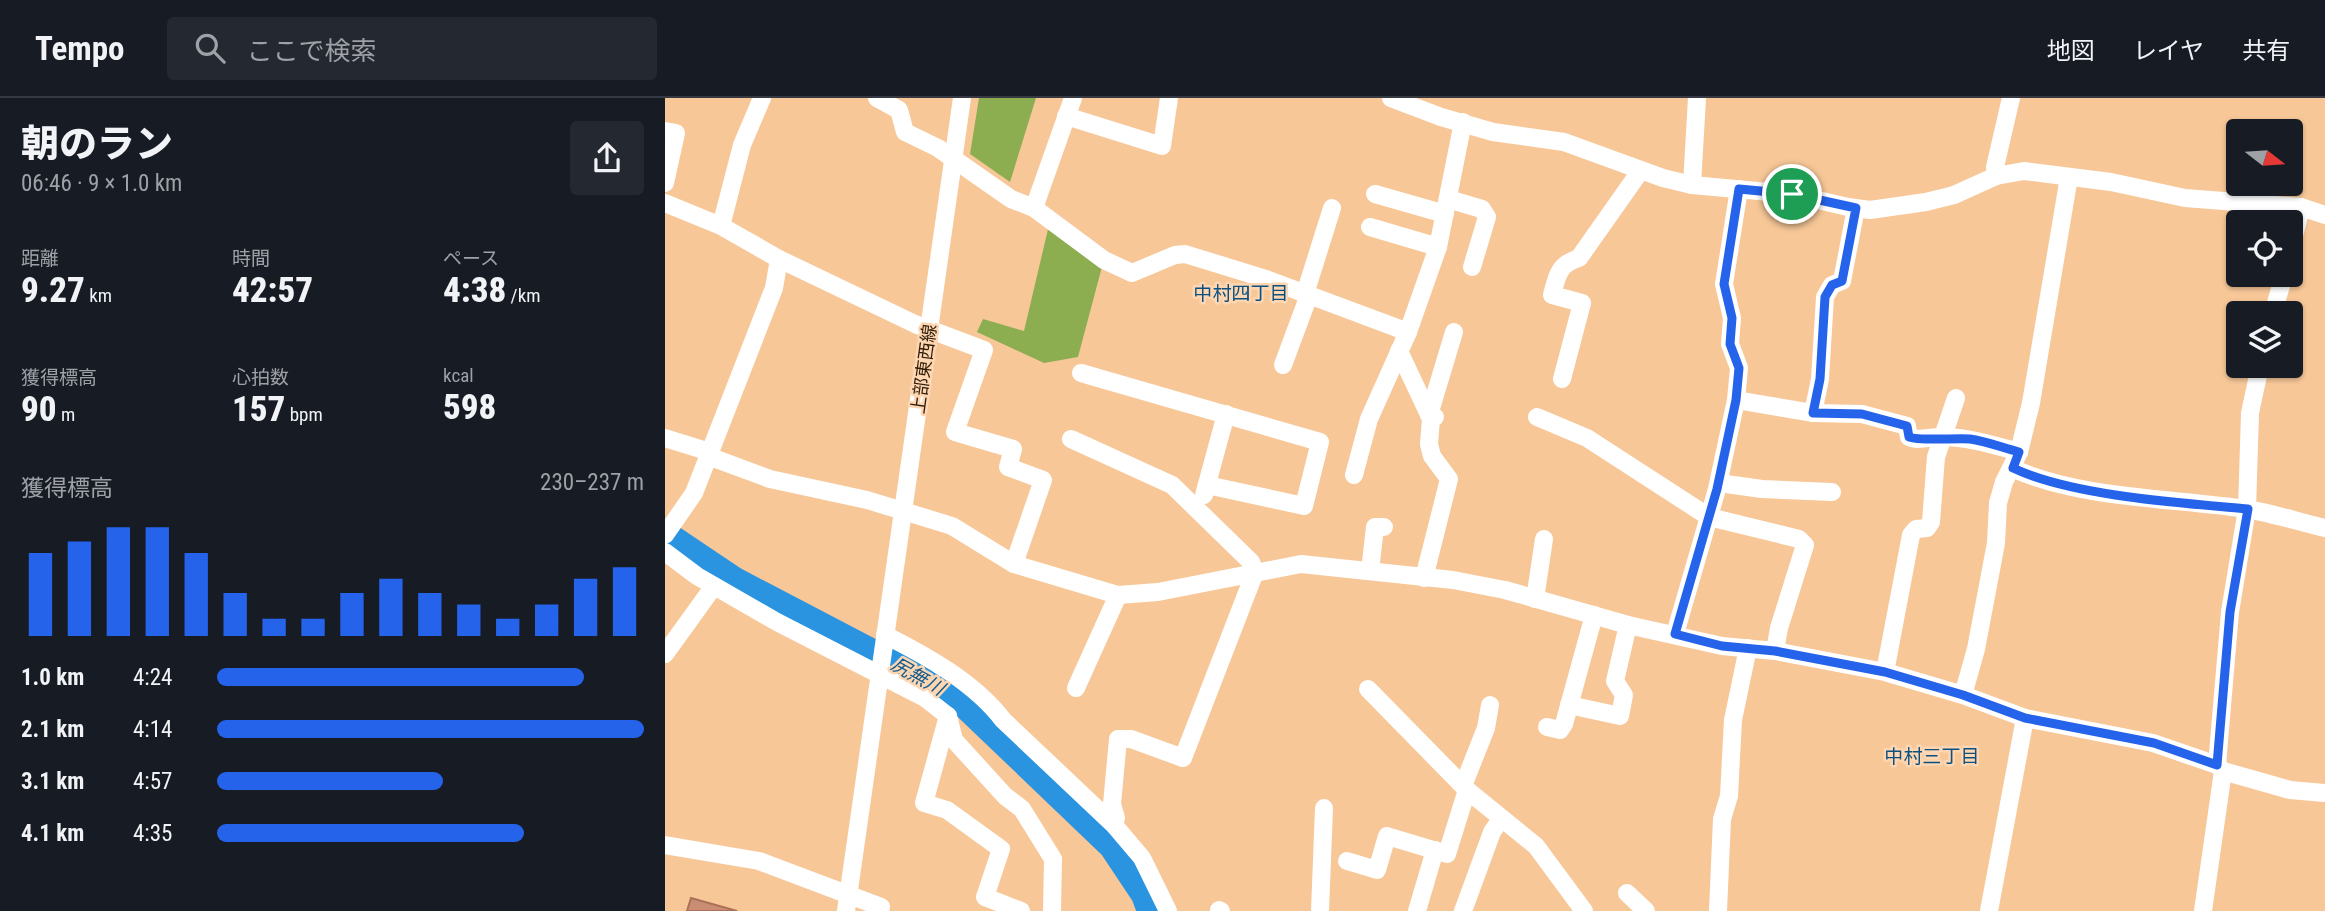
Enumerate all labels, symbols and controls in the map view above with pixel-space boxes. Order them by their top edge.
search box [167,17,657,80]
text: Tempo [35,29,125,68]
icon: search [191,29,229,67]
text: ここで検索 [247,36,377,66]
text: 地図 [2047,37,2095,65]
text: レイヤ [2133,37,2204,65]
text: 共有 [2242,37,2290,65]
north arrow [2226,119,2303,196]
map controls [2226,119,2303,378]
button: share [570,121,644,195]
text: 朝のラン [21,122,173,166]
pin [1762,164,1822,224]
text: 06:46 · 9 × 1.0 km [21,170,182,197]
icon: arrive [1773,175,1811,213]
button: locate [2226,210,2303,287]
text: 距離 [21,247,59,270]
text: 時間 [232,247,270,270]
text: ペース [443,247,499,270]
text: 9.27 [21,270,85,311]
text: 42:57 [232,270,313,311]
text: 4:38 [443,270,506,311]
district label: 中村四丁目 [1193,282,1289,305]
text: km [85,284,112,307]
text: /km [506,284,541,307]
button: layers [2226,301,2303,378]
street label: 上部東西線 [907,323,940,415]
text: kcal [443,364,474,387]
text: 獲得標高 [21,366,97,389]
text: 心拍数 [232,366,289,389]
text: 598 [443,387,496,428]
text: 90 [21,389,57,430]
text: 157 [232,389,285,430]
text: m [57,403,75,426]
text: bpm [285,403,323,426]
text: 230–237 m [540,469,644,496]
text: 獲得標高 [21,475,113,502]
water label: 尻無川 [887,653,950,701]
text: 1.0 km [21,664,84,691]
text: 4:24 [133,664,172,691]
text: 2.1 km [21,716,84,743]
text: 4:14 [133,716,172,743]
district label: 中村三丁目 [1884,745,1980,768]
text: 3.1 km [21,768,84,795]
text: 4:57 [133,768,172,795]
text: 4.1 km [21,820,84,847]
text: 4:35 [133,820,172,847]

